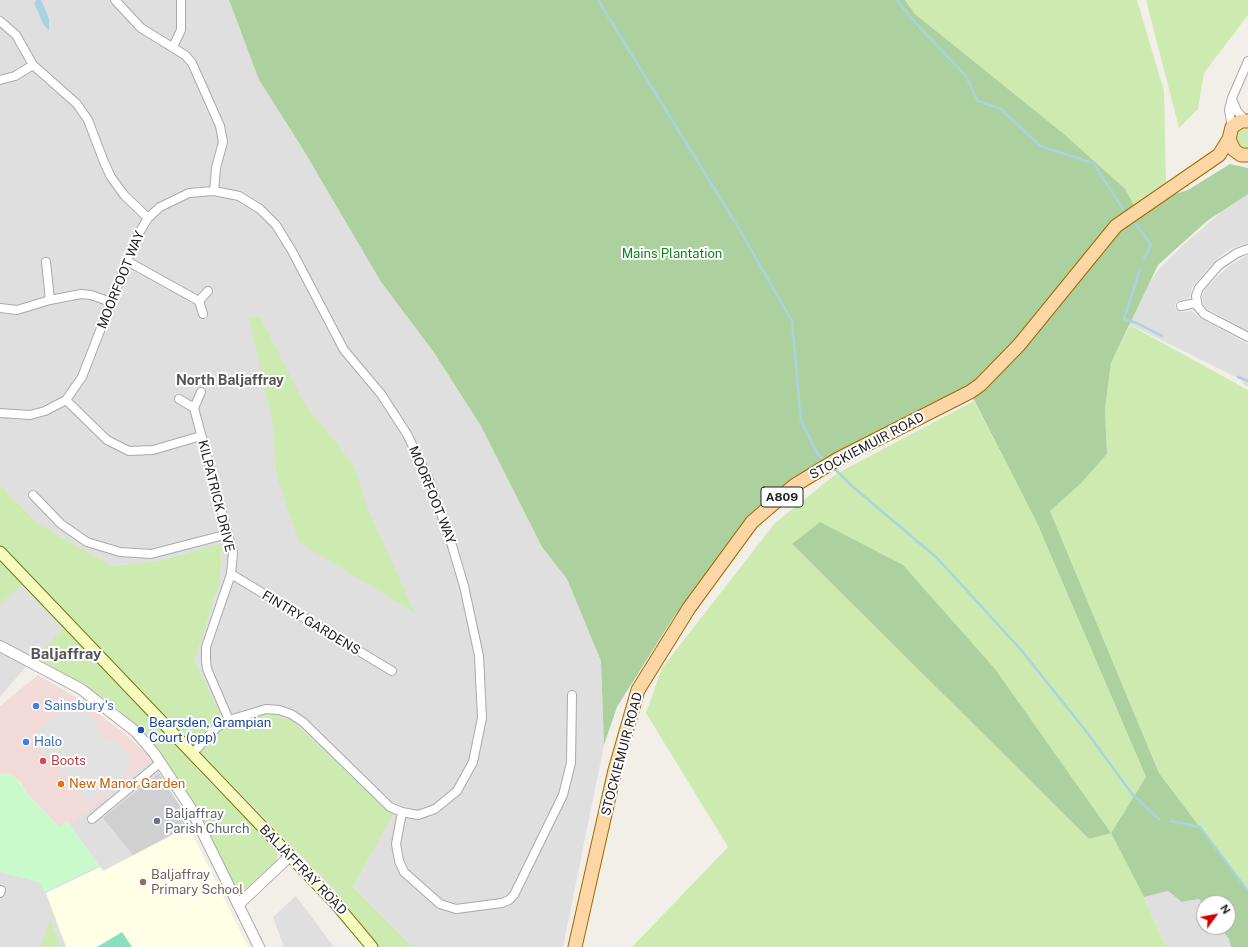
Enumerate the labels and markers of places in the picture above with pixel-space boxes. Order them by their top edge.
place label: Sainsbury's [44,698,114,714]
marker: Sainsbury's [31,701,41,711]
place label: Bearsden, Grampian Court (opp) [149,715,271,746]
marker: Bearsden, Grampian Court (opp) [136,725,146,735]
place label: Halo [34,734,62,750]
marker: Halo [21,737,31,747]
place label: Boots [51,753,86,769]
marker: Boots [38,756,48,766]
place label: New Manor Garden [69,776,185,792]
marker: New Manor Garden [56,779,66,789]
place label: Baljaffray Parish Church [165,806,249,837]
marker: Baljaffray Parish Church [152,816,162,826]
place label: Baljaffray Primary School [151,867,243,898]
marker: Baljaffray Primary School [138,877,148,887]

